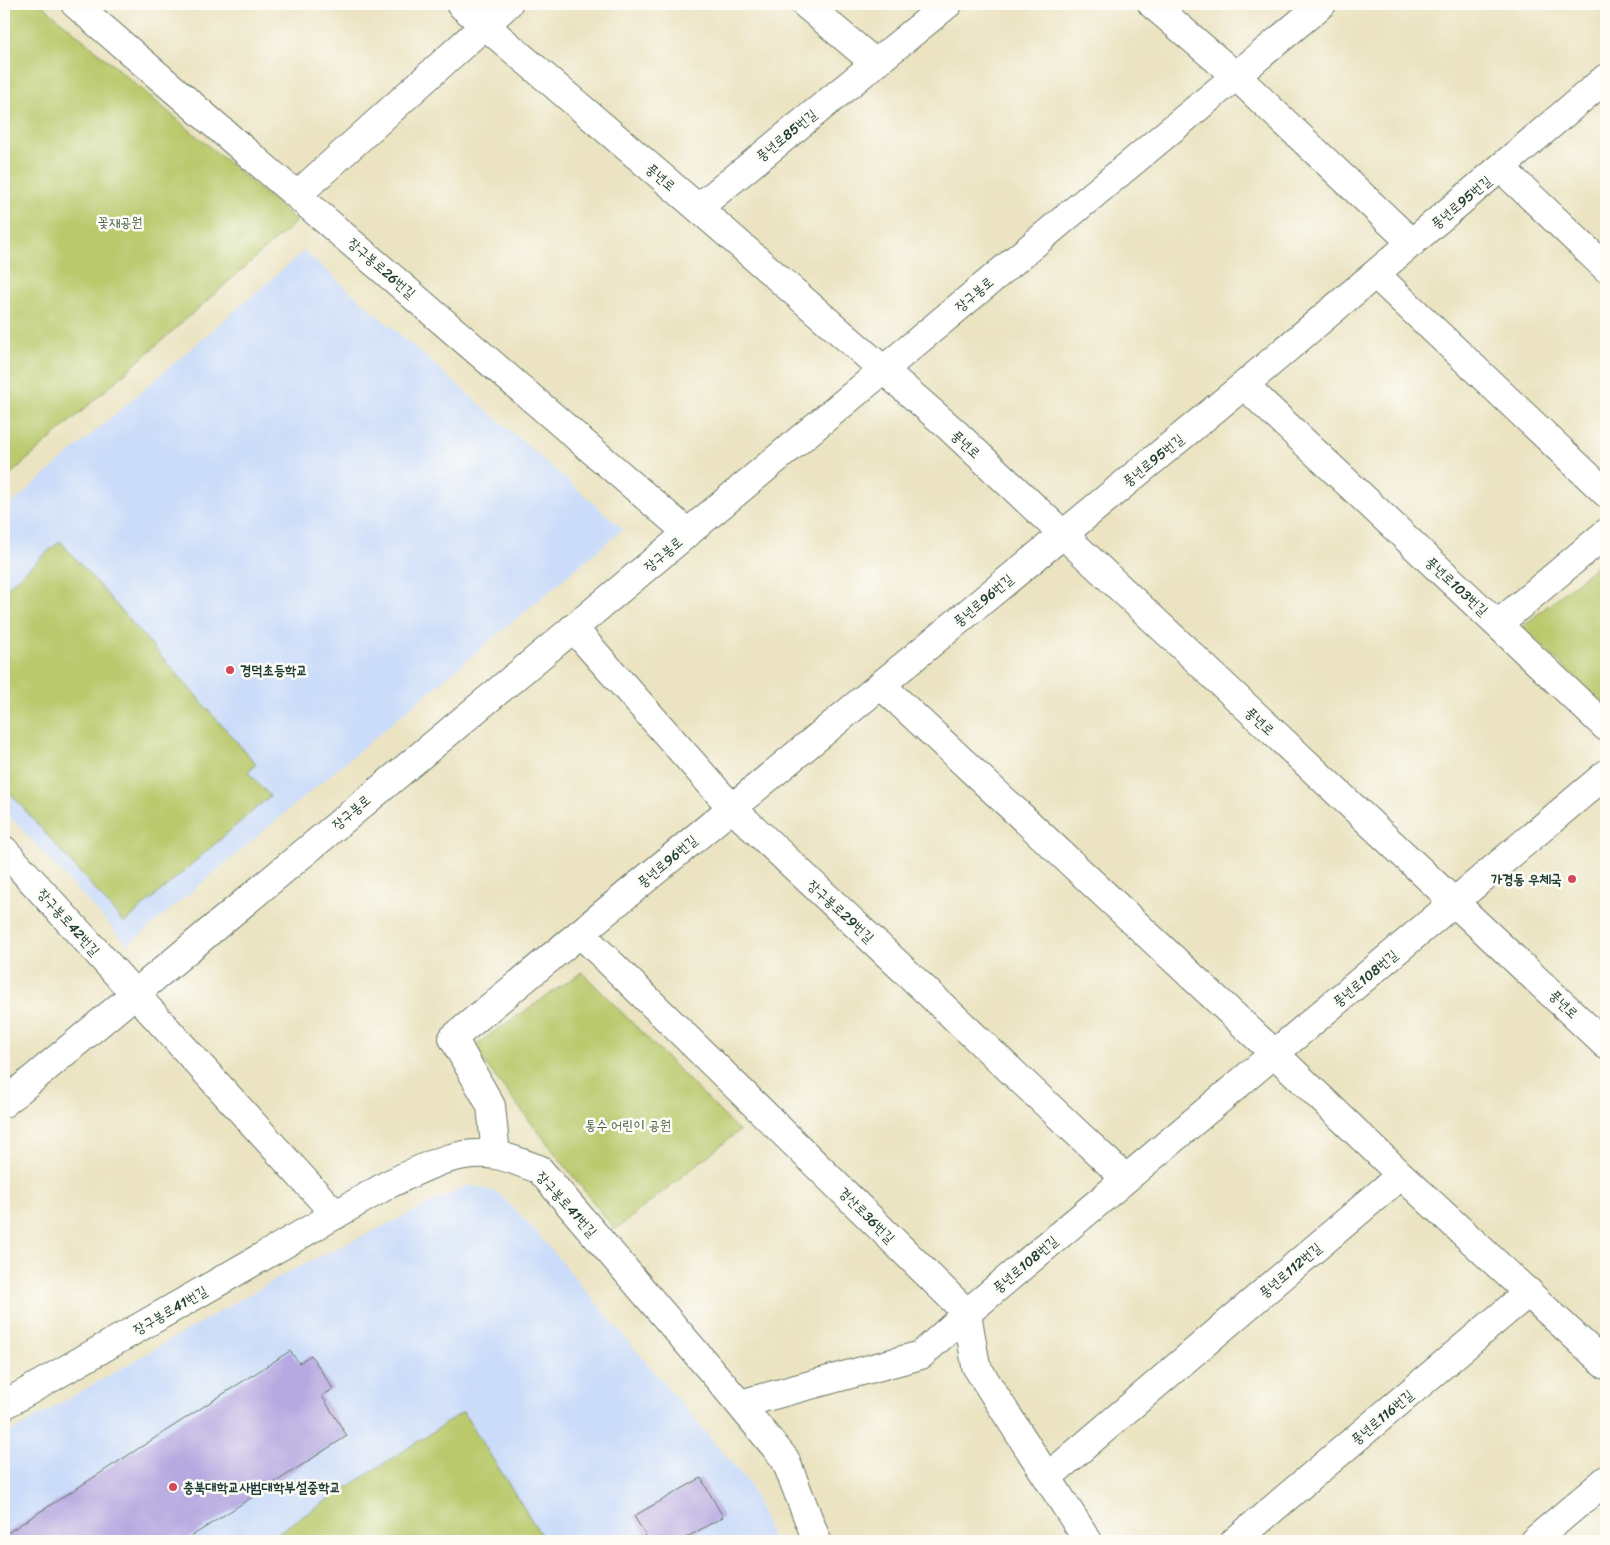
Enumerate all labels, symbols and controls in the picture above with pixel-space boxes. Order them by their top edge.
street label: 풍년로85번길 [750,102,823,168]
street label: 풍년로 [640,157,682,198]
street label: 풍년로95번길 [1425,169,1498,236]
park label: 꽃재공원 [97,210,143,235]
street label: 장구봉로26번길 [342,232,422,306]
street label: 장구봉로 [949,270,1000,318]
street label: 풍년로 [945,424,987,465]
street label: 풍년로95번길 [1117,427,1190,493]
street label: 장구봉로 [638,530,689,578]
street label: 풍년로103번길 [1419,550,1495,623]
street label: 풍년로96번길 [947,567,1020,633]
place label: 경덕초등학교 [240,658,308,683]
marker: 경덕초등학교 [224,664,236,676]
street label: 풍년로 [1239,701,1281,742]
street label: 장구봉로 [326,788,377,836]
street label: 풍년로96번길 [631,828,704,894]
place label: 가경동 우체국 [1491,867,1562,892]
street label: 장구봉로29번길 [801,873,881,950]
marker: 가경동 우체국 [1566,873,1578,885]
street label: 장구봉로42번길 [31,883,107,963]
street label: 풍년로108번길 [1327,943,1404,1014]
street label: 풍년로 [1543,984,1584,1025]
park label: 통수 어린이 공원 [585,1113,671,1138]
street label: 장구봉로41번길 [530,1165,604,1244]
street label: 경산로36번길 [832,1181,901,1250]
street label: 풍년로108번길 [987,1229,1064,1300]
street label: 풍년로112번길 [1253,1236,1328,1305]
street label: 장구봉로41번길 [128,1279,213,1342]
street label: 풍년로116번길 [1345,1383,1420,1451]
place label: 충북대학교사범대학부설중학교 [183,1475,341,1500]
marker: 충북대학교사범대학부설중학교 [167,1481,179,1493]

